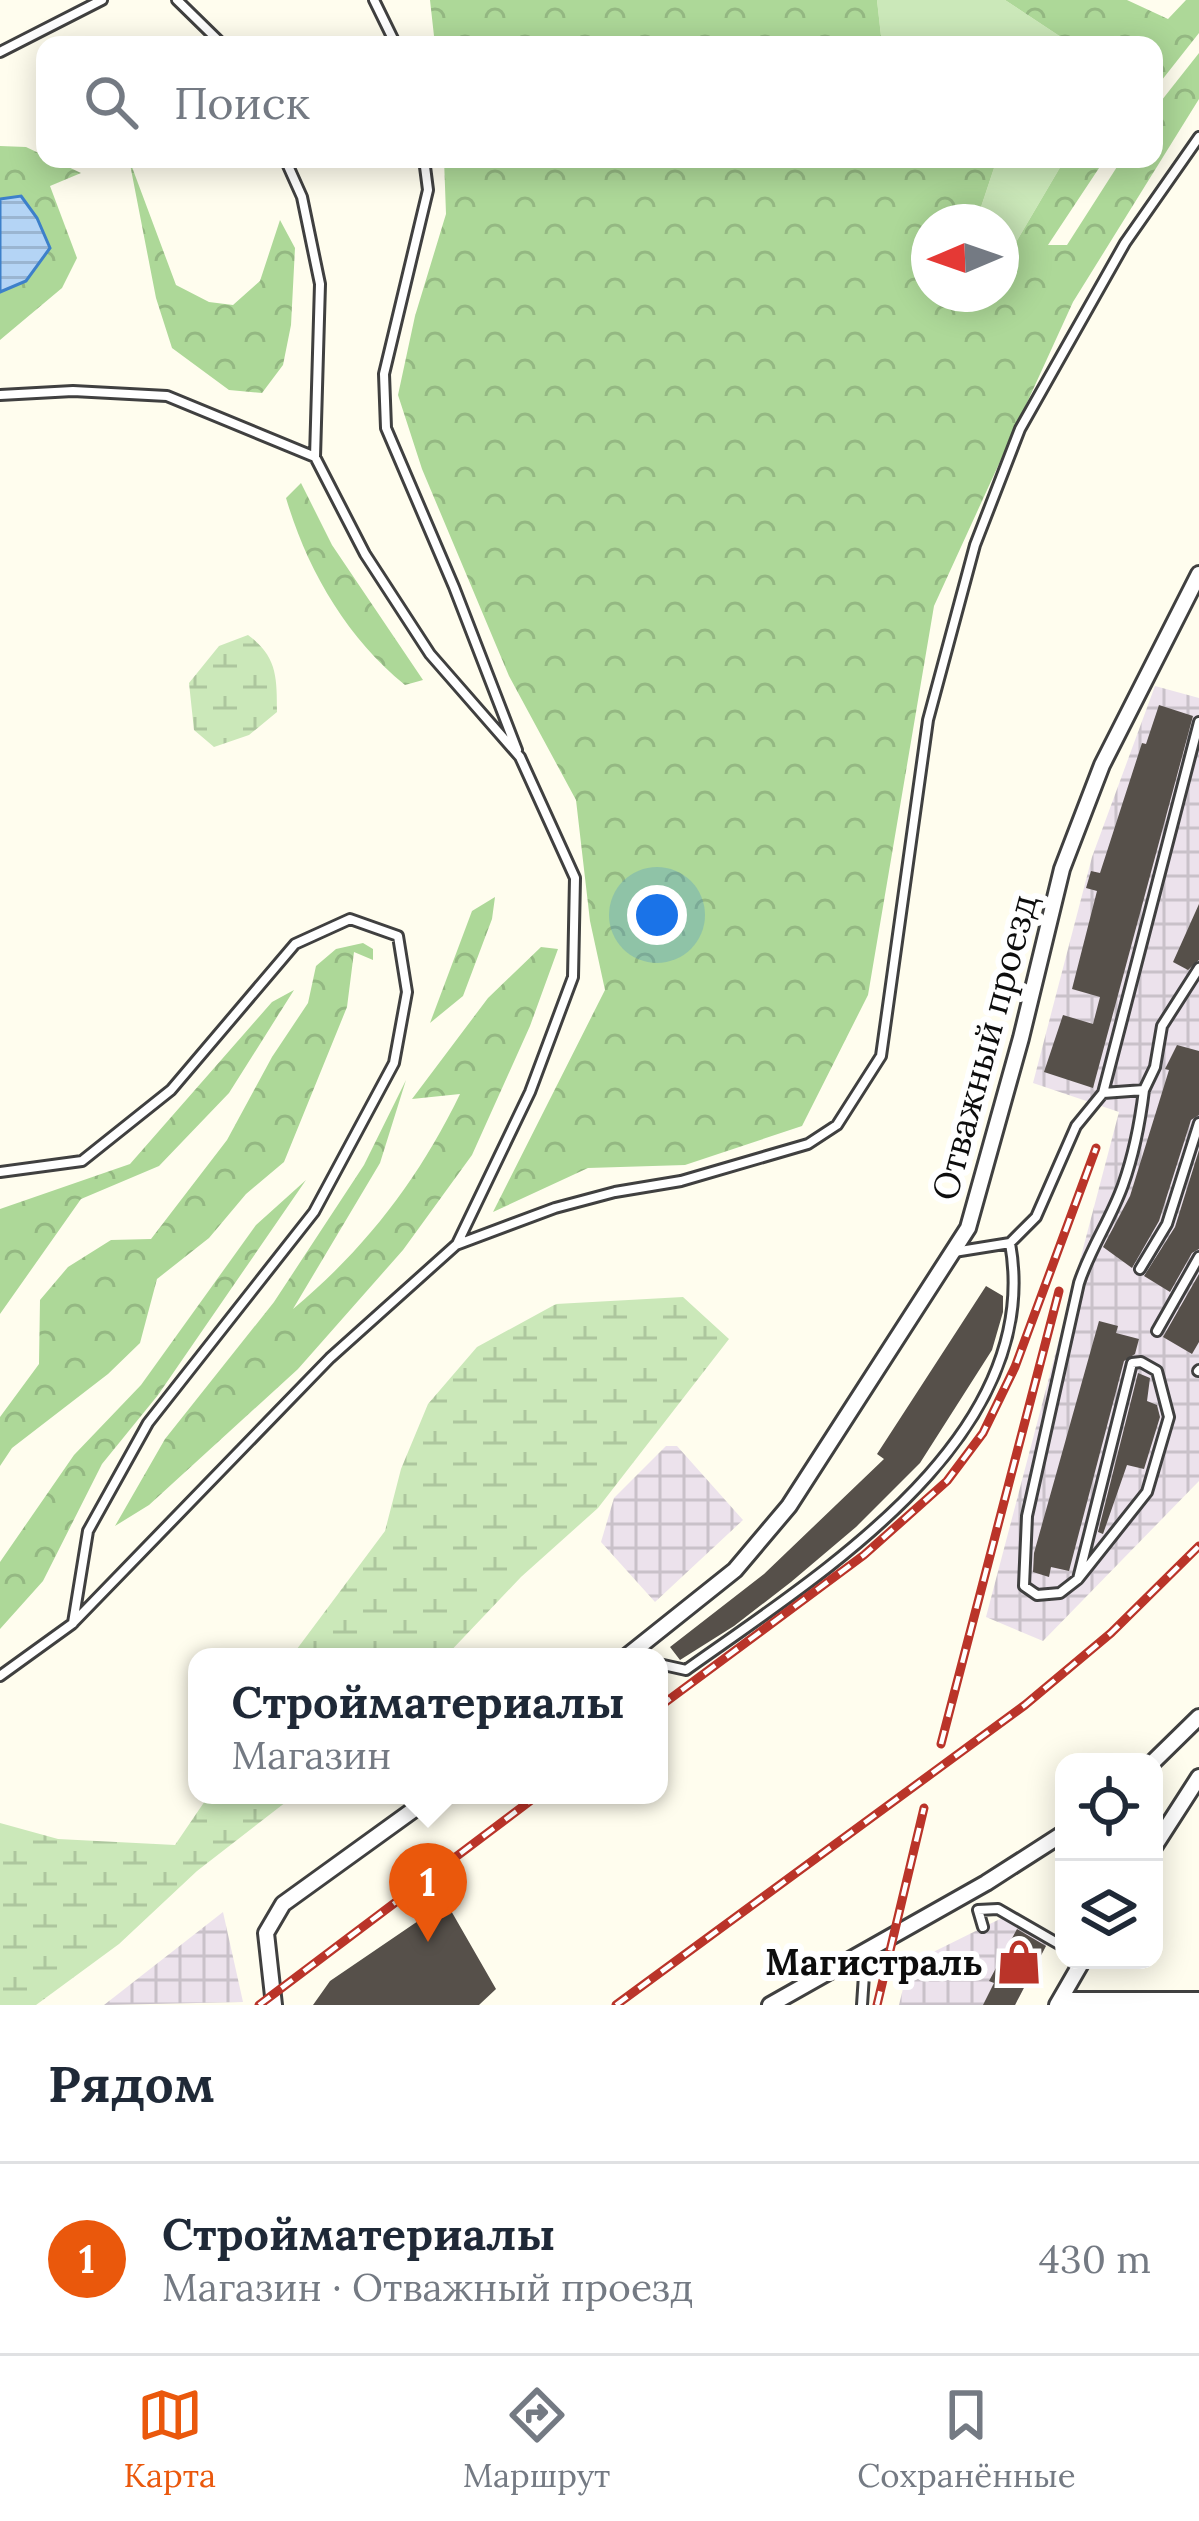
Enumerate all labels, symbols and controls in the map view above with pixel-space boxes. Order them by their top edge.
search box [36,36,1163,168]
icon: search [78,69,144,135]
text: Поиск [174,74,310,131]
north arrow [911,204,1019,312]
your location [627,885,687,945]
street label: Отважный проезд [921,889,1047,1205]
popup [188,1648,668,1804]
text: Стройматериалы [232,1673,625,1730]
text: Магазин [232,1730,391,1780]
map controls [1055,1753,1163,1969]
button: locate [1055,1753,1163,1861]
pin: 1 [389,1843,467,1942]
button: layers [1055,1861,1163,1969]
shop icon: Магистраль [994,1937,1044,1987]
place label: Магистраль [765,1939,983,1985]
text: Рядом [48,2051,214,2116]
text: Стройматериалы [162,2205,555,2262]
text: 1 [79,2234,95,2284]
text: 430 m [1039,2234,1151,2284]
text: Магазин · Отважный проезд [162,2262,693,2312]
tab: Карта [123,2382,216,2496]
tab: Маршрут [463,2382,610,2496]
tab: Сохранённые [857,2382,1076,2496]

